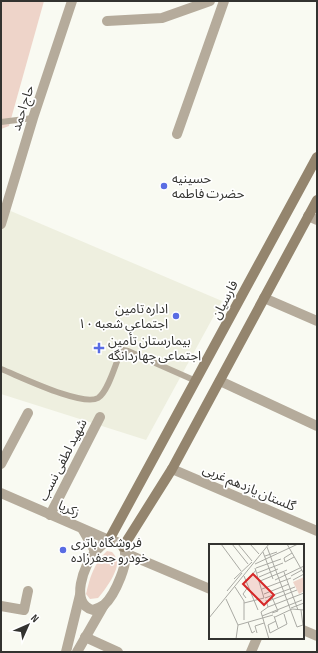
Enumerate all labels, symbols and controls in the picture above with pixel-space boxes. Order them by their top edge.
street label: حاج احمد [8,83,40,133]
place label: حسینیه حضرت فاطمه [172,171,245,202]
marker: حسینیه حضرت فاطمه [159,181,169,191]
street label: فارسیان [208,278,242,322]
place label: اداره تامین اجتماعی شعبه ۱۰ [78,301,168,332]
marker: اداره تامین اجتماعی شعبه ۱۰ [171,311,181,321]
place label: بیمارستان تأمین اجتماعی چهاردانگه [108,332,201,365]
marker: بیمارستان تأمین اجتماعی چهاردانگه [93,342,105,354]
street label: شهید لطفی نسب [35,416,91,504]
street label: گلستان یازدهم غربی [199,461,298,517]
street label: زکریا [56,497,82,521]
place label: فروشگاه باتری خودرو جعفرزاده [71,535,149,566]
inset map [209,544,304,639]
marker: فروشگاه باتری خودرو جعفرزاده [58,545,68,555]
north arrow [8,605,48,645]
text: N [28,612,41,625]

